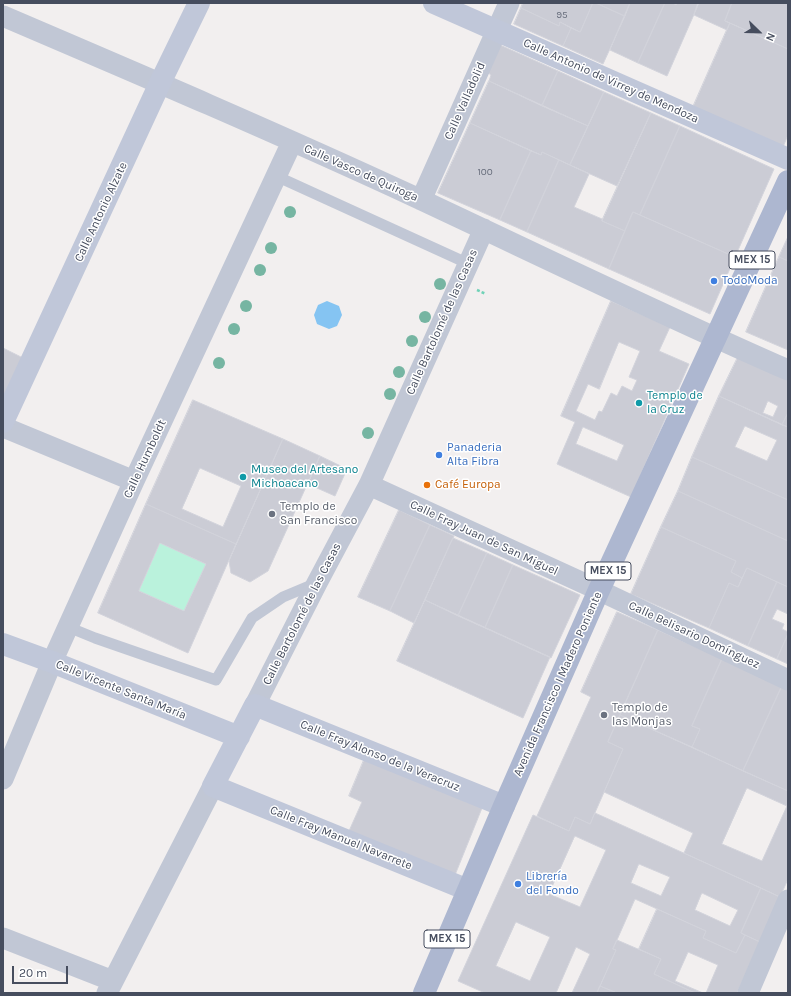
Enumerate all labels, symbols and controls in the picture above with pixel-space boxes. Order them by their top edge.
house number: 95 [556,9,568,21]
north arrow [739,12,779,52]
text: N [763,31,778,43]
street label: Calle Antonio de Virrey de Mendoza [521,36,701,126]
street label: Calle Valladolid [441,60,489,142]
street label: Calle Vasco de Quiroga [302,141,420,205]
street label: Calle Antonio Alzate [72,160,130,264]
house number: 100 [477,166,493,178]
street label: Calle Bartolomé de las Casas [403,247,481,397]
road number: MEX 15 [729,251,775,269]
place label: TodoModa [722,274,778,288]
marker: TodoModa [709,276,719,286]
place label: Templo de la Cruz [647,389,703,417]
marker: Templo de la Cruz [634,398,644,408]
street label: Calle Humboldt [121,418,169,500]
place label: Panaderia Alta Fibra [447,441,502,469]
marker: Panaderia Alta Fibra [434,450,444,460]
place label: Museo del Artesano Michoacano [251,463,358,491]
marker: Museo del Artesano Michoacano [238,472,248,482]
place label: Café Europa [435,478,501,492]
marker: Café Europa [422,480,432,490]
street label: Calle Fray Juan de San Miguel [408,497,560,579]
place label: Templo de San Francisco [280,500,357,528]
marker: Templo de San Francisco [267,509,277,519]
street label: Calle Bartolomé de las Casas [260,540,344,688]
road number: MEX 15 [585,562,631,580]
street label: Avenida Francisco I Madero Poniente [511,590,605,778]
street label: Calle Belisario Domínguez [626,598,762,672]
street label: Calle Vicente Santa María [54,657,188,723]
place label: Templo de las Monjas [612,701,672,729]
marker: Templo de las Monjas [599,710,609,720]
street label: Calle Fray Alonso de la Veracruz [298,717,462,795]
street label: Calle Fray Manuel Navarrete [268,803,414,873]
place label: Librería del Fondo [526,870,579,898]
marker: Librería del Fondo [513,879,523,889]
road number: MEX 15 [424,930,470,948]
scale bar [14,958,70,984]
text: 20 m [19,966,47,980]

